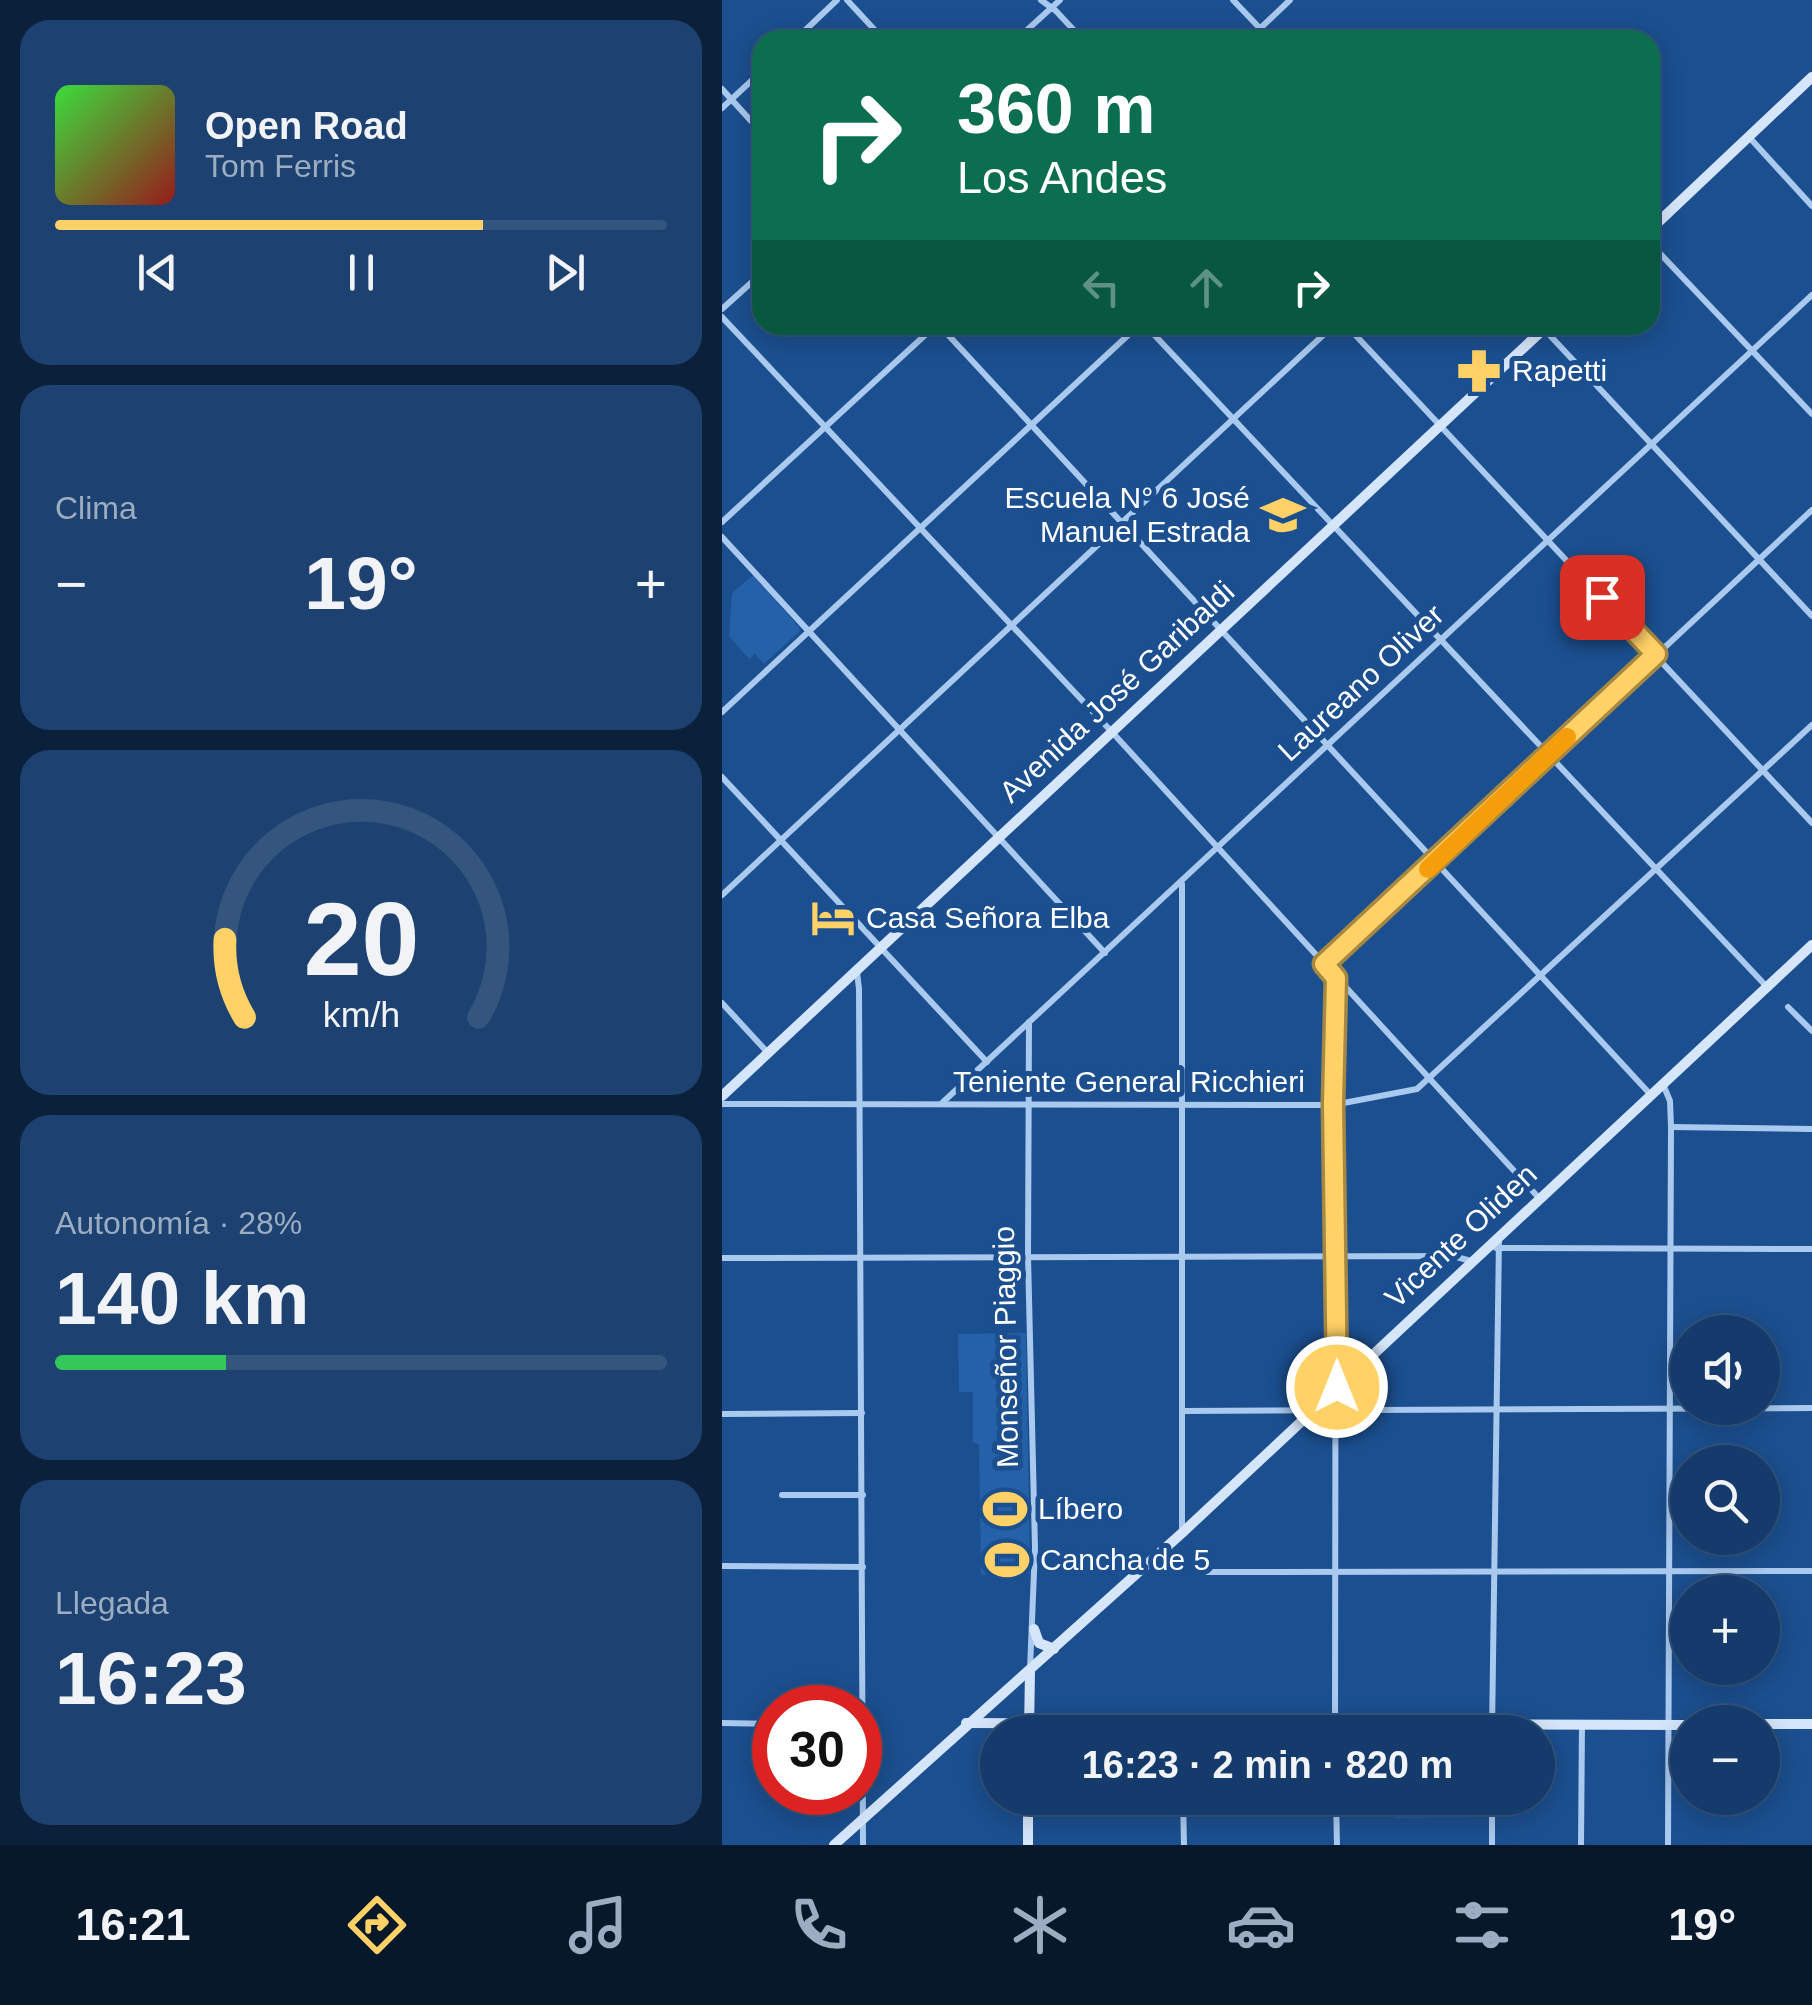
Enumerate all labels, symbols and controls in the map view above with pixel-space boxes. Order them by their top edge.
icon: right [792,70,922,200]
text: 360 m [957,70,1155,148]
text: Open Road [205,105,408,147]
text: Tom Ferris [205,148,356,184]
text: Los Andes [957,152,1167,203]
icon: previous [130,245,185,300]
icon: pause [334,245,389,300]
icon: next [538,245,593,300]
icon: left [1074,260,1129,315]
icon: ahead [1179,260,1234,315]
icon: right [1284,260,1339,315]
pharmacy icon: Rapetti [1455,347,1503,395]
place label: Rapetti [1512,354,1607,387]
place label: Escuela N° 6 José Manuel Estrada [1005,481,1250,548]
text: Clima [55,490,137,526]
school or university icon: Escuela N° 6 José Manuel Estrada [1259,491,1307,539]
text: 19° [304,541,418,625]
text: − [55,553,87,615]
text: + [635,553,667,615]
pin [1560,555,1645,640]
icon: arrive [1575,570,1630,625]
street label: Avenida José Garibaldi [993,575,1241,809]
street label: Laureano Oliver [1271,598,1450,767]
text: 20 [303,881,419,997]
hotel icon: Casa Señora Elba [809,894,857,942]
place label: Casa Señora Elba [866,901,1110,934]
text: km/h [322,995,400,1035]
street label: Teniente General Ricchieri [953,1065,1305,1098]
street label: Vicente Oliden [1378,1157,1543,1314]
text: Autonomía · 28% [55,1205,302,1241]
street label: Monseñor Piaggio [987,1226,1024,1468]
text: 140 km [55,1256,309,1340]
map controls [1670,1315,1780,1815]
button: sound [1670,1315,1780,1425]
position arrow [1285,1335,1389,1439]
button: search [1670,1445,1780,1555]
sports icon: Líbero [981,1485,1029,1533]
place label: Líbero [1038,1492,1123,1525]
sports icon: Cancha de 5 [983,1536,1031,1584]
place label: Cancha de 5 [1040,1543,1210,1576]
button: + [1670,1575,1780,1685]
text: Llegada [55,1585,169,1621]
text: 16:23 [55,1636,247,1720]
speed limit sign: 30 [752,1685,882,1815]
button: − [1670,1705,1780,1815]
text: 16:23 · 2 min · 820 m [1082,1744,1453,1786]
icon: directions [342,1890,412,1960]
icon: music [563,1890,633,1960]
icon: phone [784,1890,854,1960]
icon: climate [1005,1890,1075,1960]
icon: car [1226,1890,1296,1960]
icon: filters [1447,1890,1517,1960]
text: 16:21 [76,1899,191,1950]
text: 19° [1668,1899,1736,1950]

